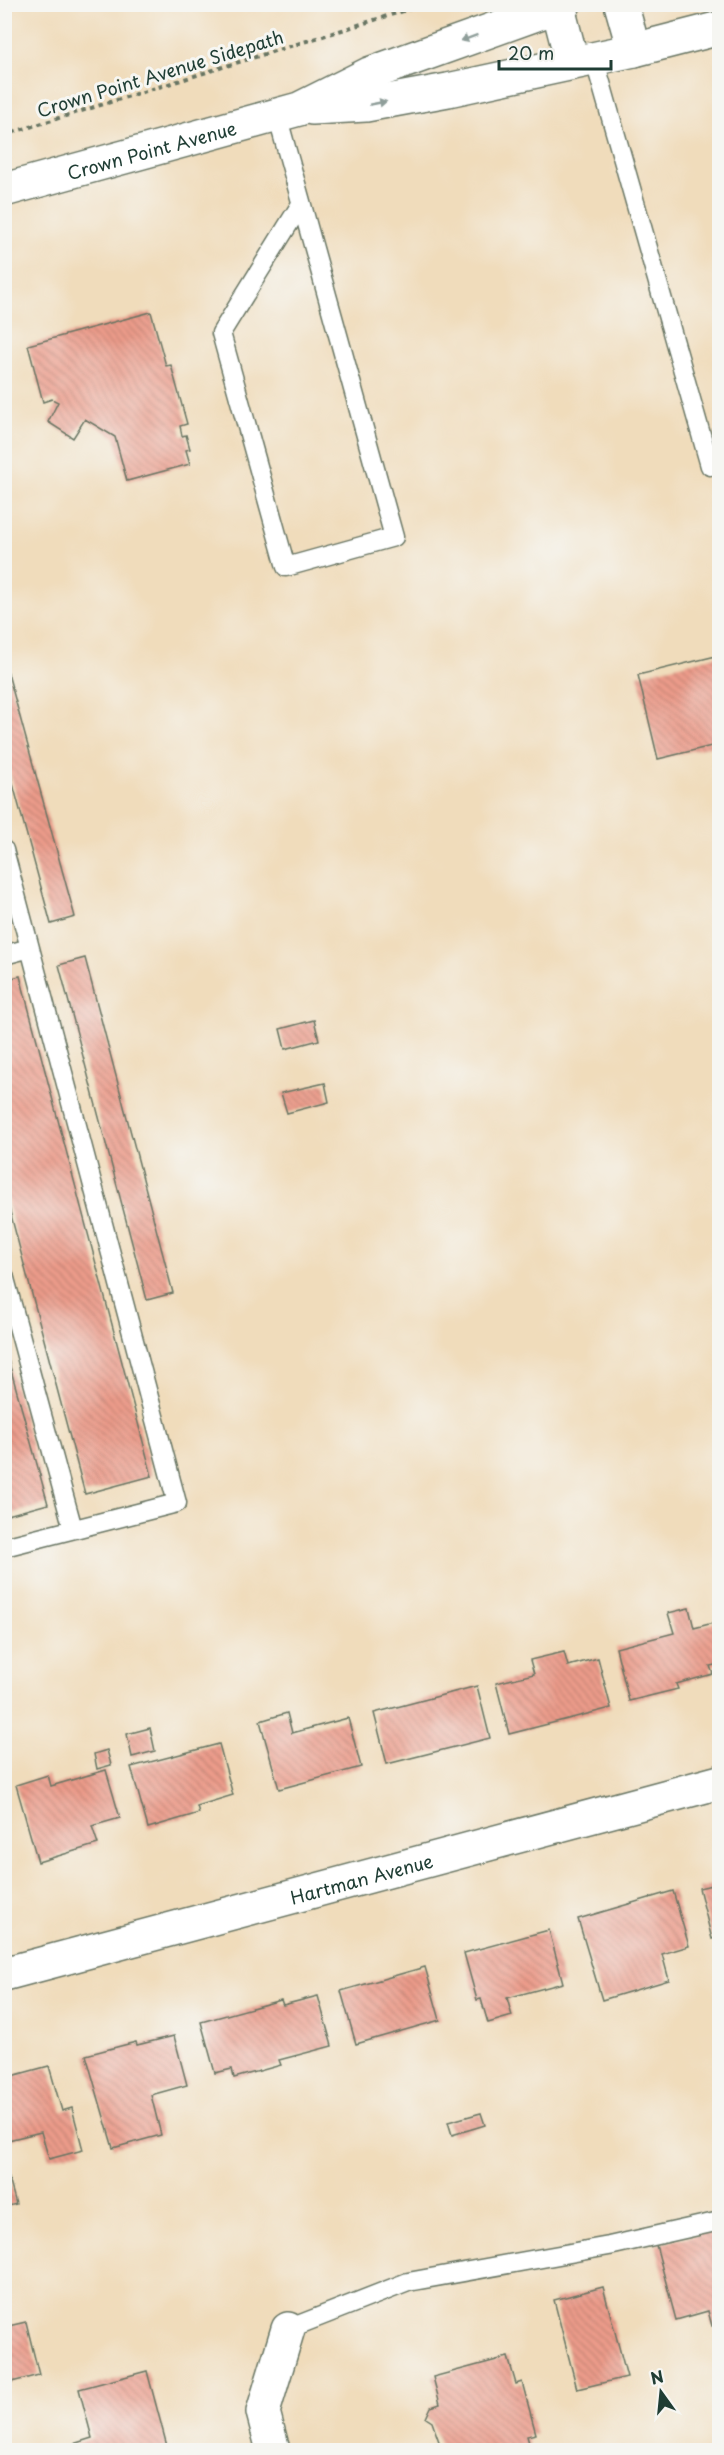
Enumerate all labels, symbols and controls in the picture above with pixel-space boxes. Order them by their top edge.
street label: Crown Point Avenue Sidepath [33,23,287,123]
scale bar [499,33,612,71]
one-way arrow [460,34,478,43]
text: 20 m [508,39,554,66]
one-way arrow [368,98,387,107]
street label: Crown Point Avenue [64,113,239,186]
street label: Hartman Avenue [287,1846,436,1910]
north arrow [631,2362,691,2422]
text: N [648,2363,666,2390]

